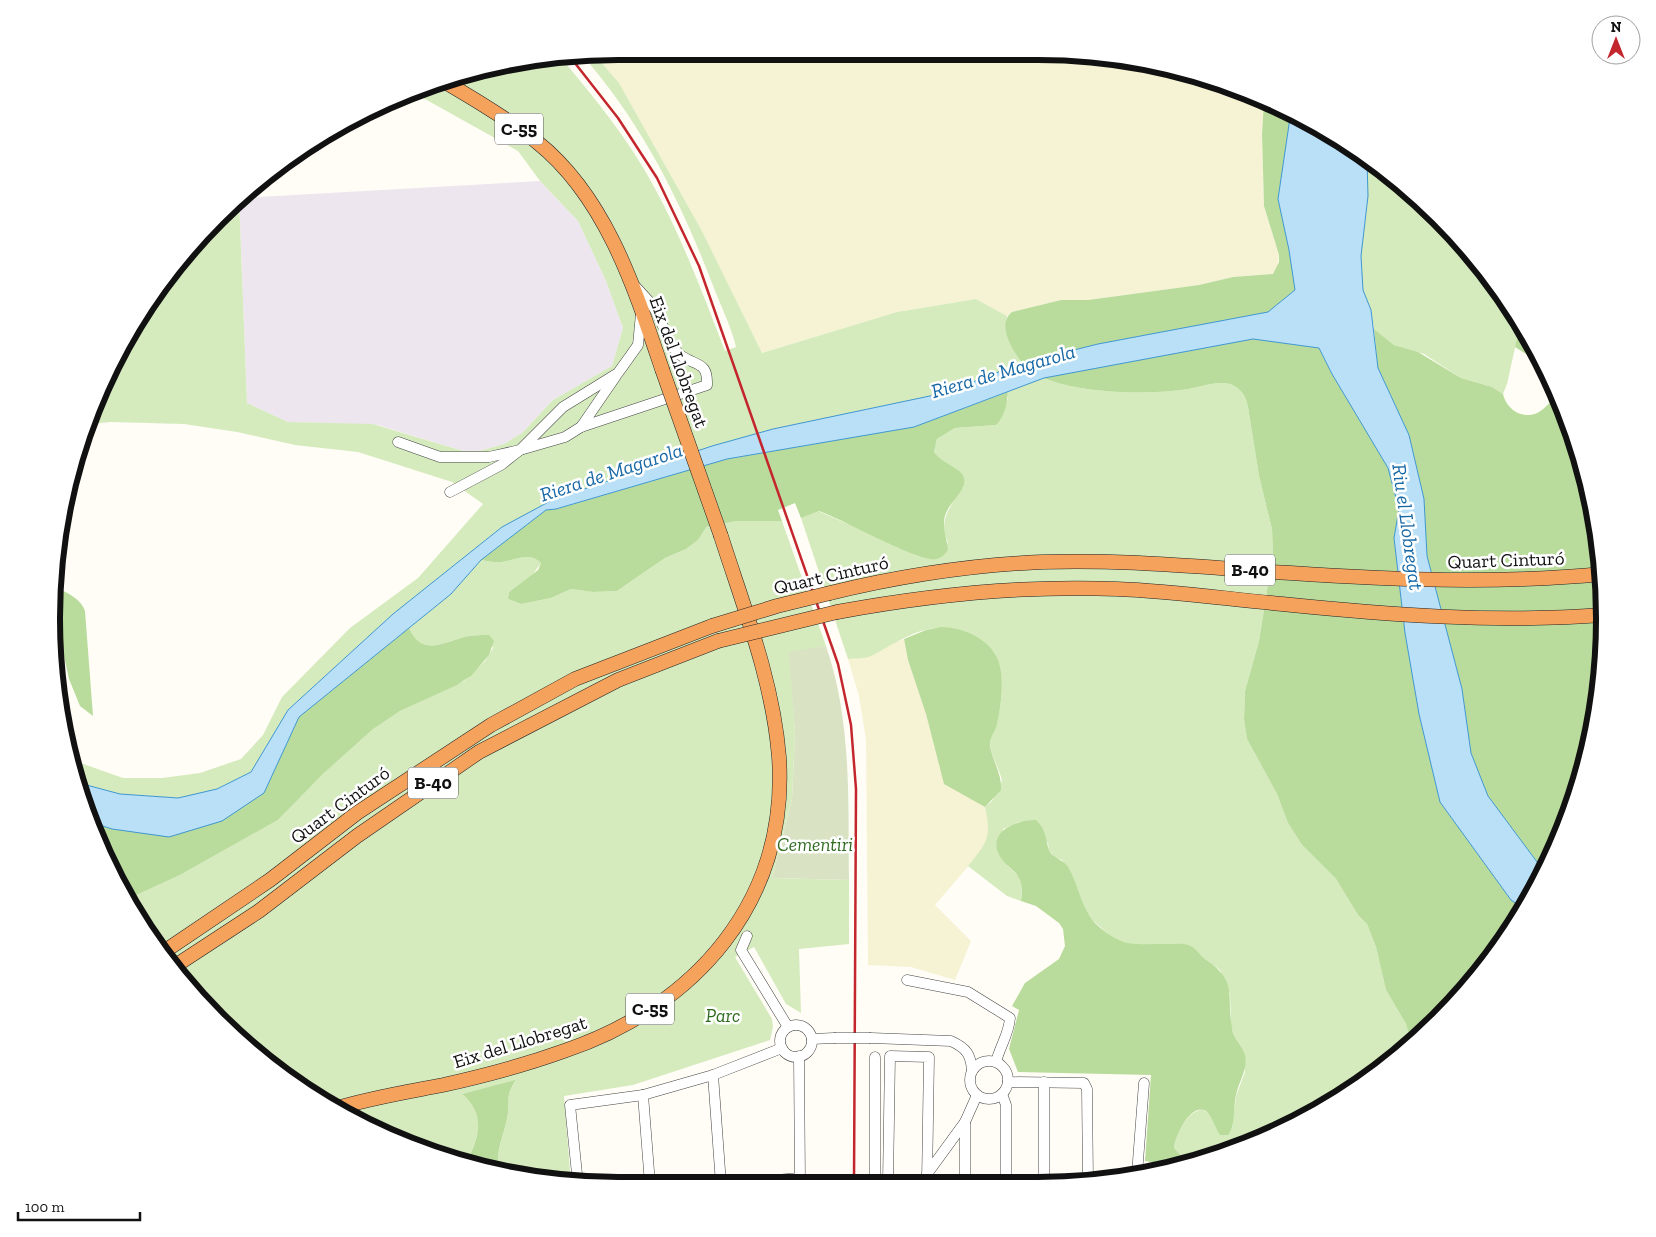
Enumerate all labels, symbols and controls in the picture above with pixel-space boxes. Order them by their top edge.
north arrow [1591,15,1641,65]
text: N [1611,19,1622,36]
road number: C-55 [495,114,543,144]
street label: Eix del Llobregat [645,293,713,431]
water label: Riera de Magarola [928,339,1078,403]
water label: Riera de Magarola [537,438,685,506]
water label: Riu el Llobregat [1387,462,1429,592]
street label: Quart Cinturó [1447,546,1565,574]
street label: Quart Cinturó [771,551,891,599]
road number: B-40 [1225,554,1275,586]
street label: Quart Cinturó [286,761,394,849]
road number: B-40 [408,768,458,798]
park label: Cementiri [777,833,853,856]
road number: C-55 [626,994,674,1024]
park label: Parc [706,1004,740,1027]
street label: Eix del Llobregat [451,1011,589,1073]
scale bar [18,1190,140,1222]
text: 100 m [25,1198,64,1216]

